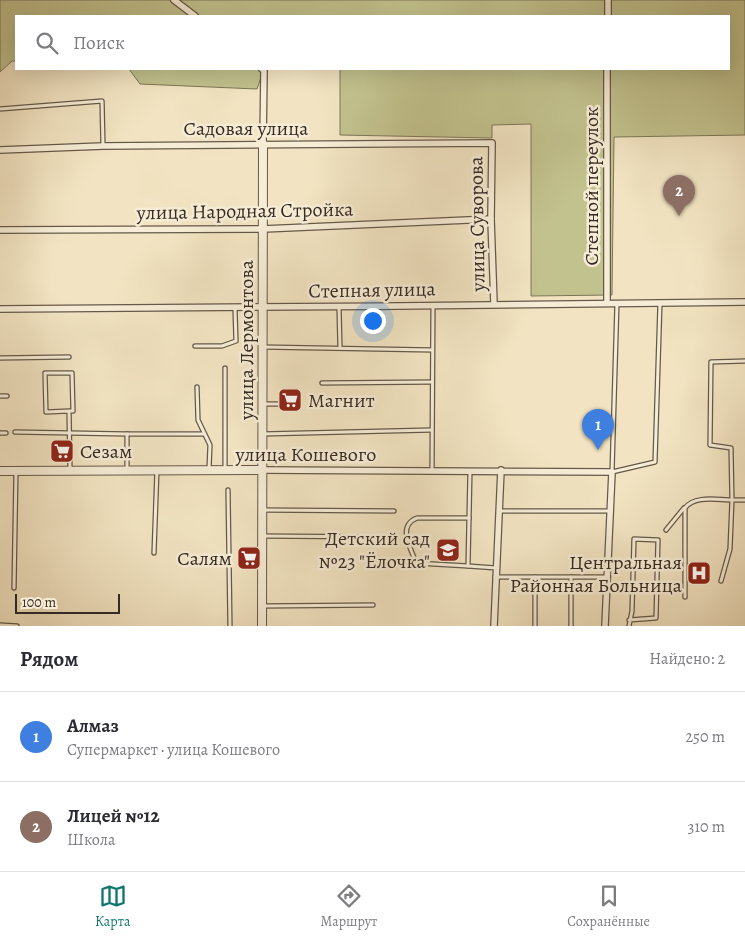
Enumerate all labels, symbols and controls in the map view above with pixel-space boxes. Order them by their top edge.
search box [15,15,730,70]
icon: search [33,29,61,57]
text: Поиск [73,30,125,56]
street label: Степной переулок [578,107,605,265]
street label: Садовая улица [183,115,309,142]
street label: улица Суворова [462,155,492,293]
pin: 2 [663,175,695,216]
street label: улица Народная Стройка [135,196,354,226]
street label: улица Лермонтова [233,259,260,421]
street label: Степная улица [308,275,437,305]
your location [360,308,386,334]
supermarket icon: Магнит [277,387,303,413]
place label: Магнит [308,387,375,414]
pin: 1 [582,409,614,450]
supermarket icon: Сезам [49,438,75,464]
place label: Сезам [80,438,132,465]
street label: улица Кошевого [235,441,376,468]
place label: Детский сад №23 "Ёлочка" [319,525,430,575]
school or university icon: Детский сад №23 "Ёлочка" [435,537,461,563]
place label: Салям [177,545,232,572]
supermarket icon: Салям [236,545,262,571]
place label: Центральная Районная Больница [510,549,683,599]
hospital icon: Центральная Районная Больница [686,560,712,586]
scale bar [15,591,120,614]
text: 100 m [22,593,56,612]
text: Рядом [20,645,78,673]
text: Найдено: 2 [649,648,725,670]
text: Алмаз [67,713,119,739]
text: 1 [33,726,39,748]
text: 250 m [686,726,725,748]
text: Супермаркет · улица Кошевого [67,739,280,761]
text: Лицей №12 [67,803,160,829]
text: 2 [32,816,40,838]
text: 310 m [688,816,725,838]
text: Школа [67,829,115,851]
tab: Карта [95,882,130,931]
tab: Маршрут [321,882,377,931]
tab: Сохранённые [567,882,650,931]

